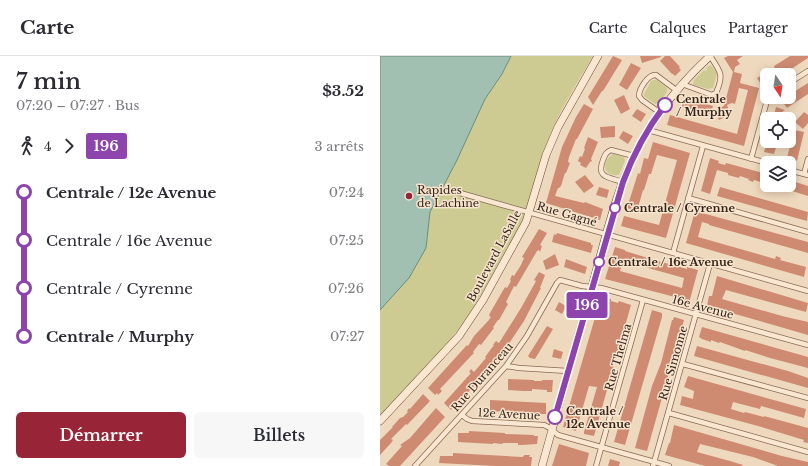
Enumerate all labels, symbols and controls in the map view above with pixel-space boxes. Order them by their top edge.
text: Carte [20,16,74,39]
text: Carte [589,19,628,37]
text: Calques [650,19,706,37]
text: Partager [728,19,788,37]
text: 7 min [16,68,81,95]
north arrow [760,68,796,104]
map controls [760,68,796,192]
text: $3.52 [322,81,364,100]
place label: Centrale / Murphy [676,92,733,119]
text: 07:20 – 07:27 · Bus [16,97,139,114]
marker: Centrale / Murphy [657,97,673,113]
button: locate [760,112,796,148]
icon: walk [16,135,38,157]
icon: forward [58,135,80,157]
text: 196 [94,137,119,155]
text: 4 [44,138,52,155]
text: 3 arrêts [315,138,364,155]
button: layers [760,156,796,192]
text: Centrale / 12e Avenue [46,183,216,202]
place label: Rapides de Lachine [417,183,479,210]
text: 07:24 [329,184,364,201]
marker: Rapides de Lachine [404,191,414,201]
street label: Rue Gagné [535,199,599,229]
place label: Centrale / Cyrenne [624,201,735,215]
marker: Centrale / Cyrenne [609,202,621,214]
street label: Boulevard LaSalle [464,208,524,304]
text: Centrale / 16e Avenue [46,231,212,250]
text: 07:25 [329,232,364,249]
place label: Centrale / 16e Avenue [608,255,734,269]
marker: Centrale / 16e Avenue [593,256,605,268]
text: Centrale / Cyrenne [46,279,193,298]
text: 07:26 [328,280,364,297]
line badge: 196 [564,292,610,318]
street label: 16e Avenue [671,292,735,322]
text: 196 [575,296,599,314]
street label: Rue Thelma [602,321,635,392]
street label: Rue Simonne [656,324,690,402]
text: Centrale / Murphy [46,327,194,346]
text: 07:27 [330,328,364,345]
street label: Rue Duranceau [448,339,516,414]
place label: Centrale / 12e Avenue [566,404,631,431]
street label: 12e Avenue [477,405,541,423]
marker: Centrale / 12e Avenue [547,409,563,425]
button: Démarrer [16,412,186,458]
button: Billets [194,412,364,458]

